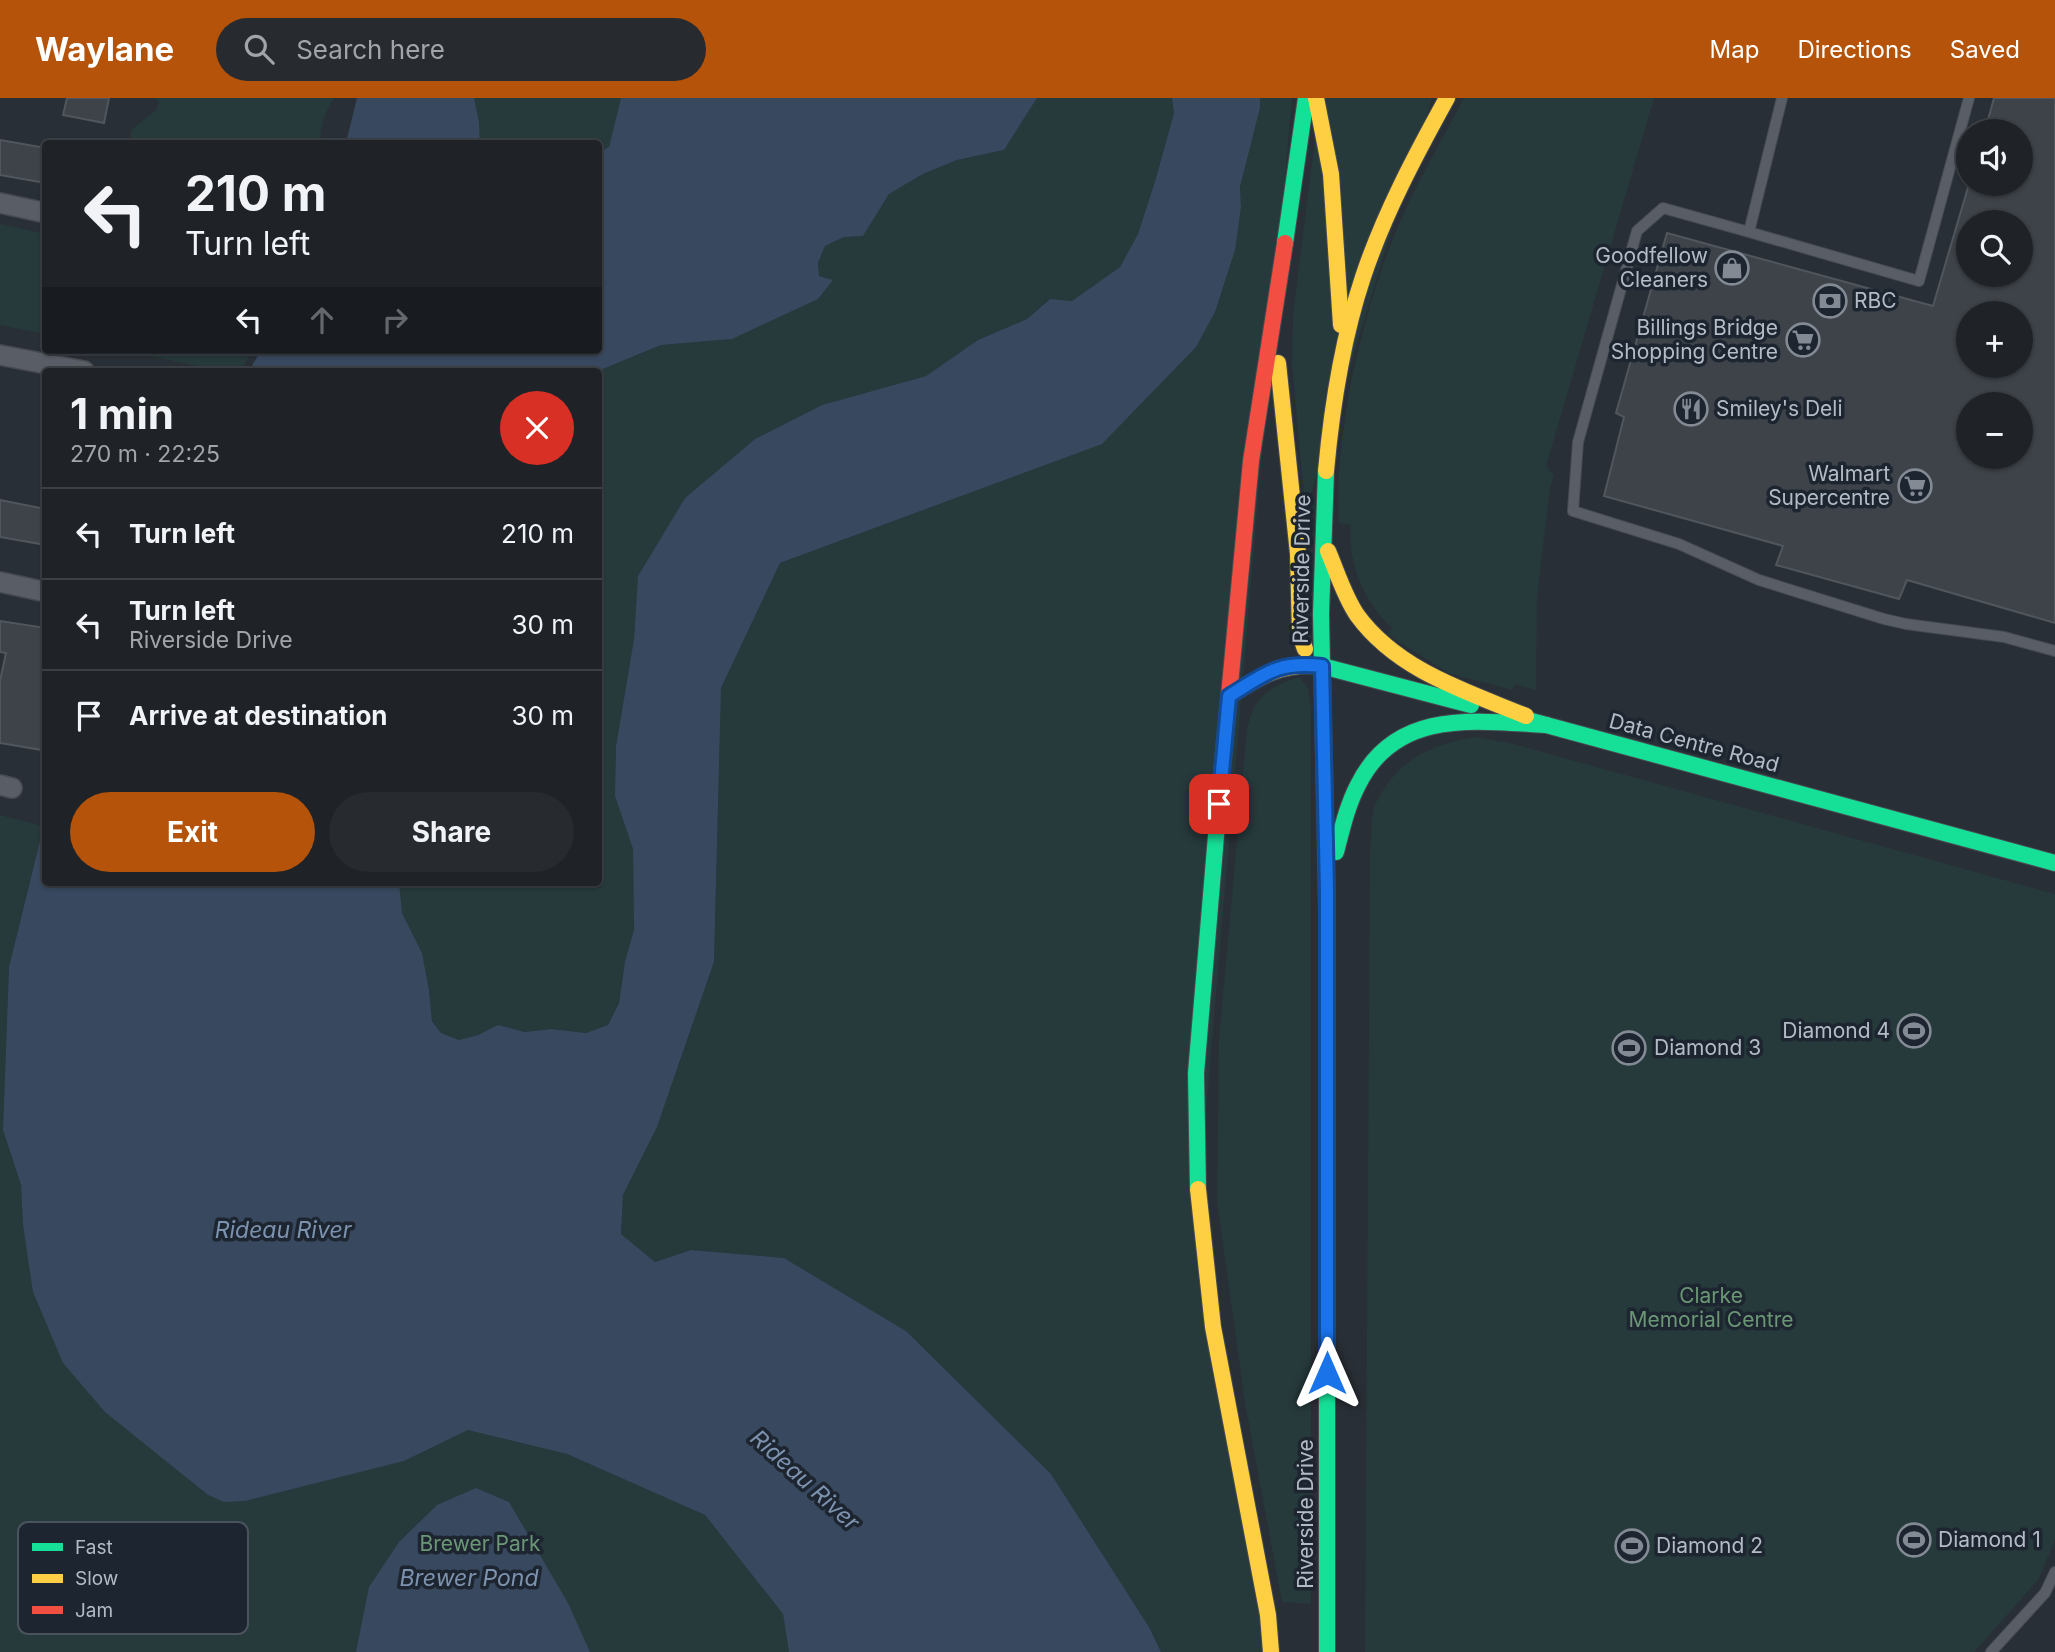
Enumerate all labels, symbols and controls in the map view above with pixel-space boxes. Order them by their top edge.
search box [216,18,706,81]
text: Waylane [35,29,174,69]
icon: search [240,30,278,68]
text: Search here [296,34,445,65]
text: Map [1710,35,1759,64]
text: Directions [1797,35,1912,64]
text: Saved [1950,35,2020,64]
map controls [1956,119,2033,469]
button: sound [1956,119,2033,196]
text: 210 m [185,164,326,223]
icon: left [70,168,161,259]
button: search [1956,210,2033,287]
text: Turn left [185,224,310,263]
place label: Goodfellow Cleaners [1595,243,1708,292]
shop icon: Goodfellow Cleaners [1713,249,1751,287]
bank icon: RBC [1811,282,1849,320]
place label: RBC [1854,288,1897,313]
icon: left [230,301,268,339]
icon: ahead [303,301,341,339]
icon: right [376,301,414,339]
button: + [1956,301,2033,378]
place label: Billings Bridge Shopping Centre [1611,315,1778,364]
supermarket icon: Billings Bridge Shopping Centre [1784,321,1822,359]
text: 1 min [70,388,174,439]
restaurant icon: Smiley's Deli [1672,390,1710,428]
button: close [500,391,574,465]
button: − [1956,392,2033,469]
place label: Smiley's Deli [1716,396,1843,421]
text: 270 m · 22:25 [70,440,220,468]
place label: Walmart Supercentre [1768,461,1890,510]
supermarket icon: Walmart Supercentre [1896,467,1934,505]
street label: Riverside Drive [1288,494,1315,644]
icon: left [70,515,108,553]
text: Turn left [129,518,235,549]
text: 210 m [501,518,574,549]
text: Turn left [129,595,235,626]
icon: left [70,606,108,644]
text: 30 m [511,609,574,640]
text: Riverside Drive [129,626,293,654]
icon: arrive [70,697,108,735]
text: Arrive at destination [129,700,388,731]
text: 30 m [511,700,574,731]
street label: Data Centre Road [1606,708,1782,777]
pin [1189,774,1249,834]
icon: arrive [1200,785,1238,823]
button: Exit [70,792,315,872]
button: Share [329,792,574,872]
sports icon: Diamond 4 [1895,1012,1933,1050]
place label: Diamond 4 [1782,1018,1890,1043]
sports icon: Diamond 3 [1610,1029,1648,1067]
place label: Diamond 3 [1654,1035,1761,1060]
water label: Rideau River [215,1216,353,1244]
park label: Clarke Memorial Centre [1629,1283,1793,1332]
position arrow [1290,1336,1364,1410]
water label: Rideau River [745,1424,866,1537]
street label: Riverside Drive [1293,1439,1318,1589]
sports icon: Diamond 1 [1895,1521,1933,1559]
legend [18,1522,248,1634]
sports icon: Diamond 2 [1613,1527,1651,1565]
place label: Diamond 1 [1938,1527,2041,1552]
park label: Brewer Park [420,1531,541,1556]
place label: Diamond 2 [1656,1533,1763,1558]
text: Fast [75,1536,113,1559]
water label: Brewer Pond [399,1564,539,1592]
text: Slow [75,1567,118,1590]
text: Jam [75,1599,113,1622]

